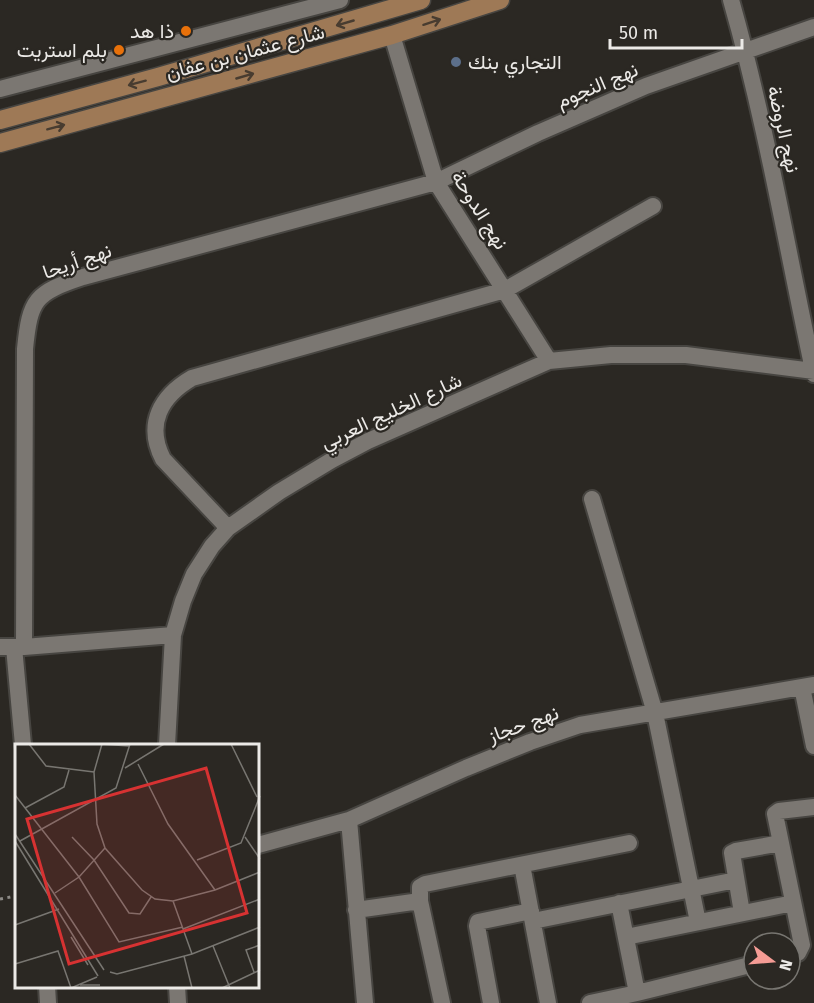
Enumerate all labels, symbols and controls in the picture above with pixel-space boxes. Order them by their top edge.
scale bar [610,12,742,50]
one-way arrow [422,16,441,27]
one-way arrow [336,18,355,29]
place label: ذا هد [130,19,174,43]
street label: شارع عثمان بن عفان [163,19,328,87]
text: 50 m [619,22,658,44]
marker: ذا هد [179,24,193,38]
place label: بلم استريت [17,38,107,63]
marker: بلم استريت [112,43,126,57]
place label: التجاري بنك [468,50,562,79]
marker: التجاري بنك [449,55,463,69]
street label: نهج النجوم [553,57,642,115]
one-way arrow [235,70,254,81]
one-way arrow [128,77,147,89]
street label: نهج الروضة [760,83,806,175]
one-way arrow [47,121,66,132]
street label: نهج الدوحة [445,166,514,255]
street label: نهج أريحا [39,238,115,286]
street label: شارع الخليج العربي [317,368,468,459]
street label: نهج حجاز [483,700,562,750]
inset map [15,744,260,988]
north arrow [742,931,802,991]
text: N [775,957,797,973]

